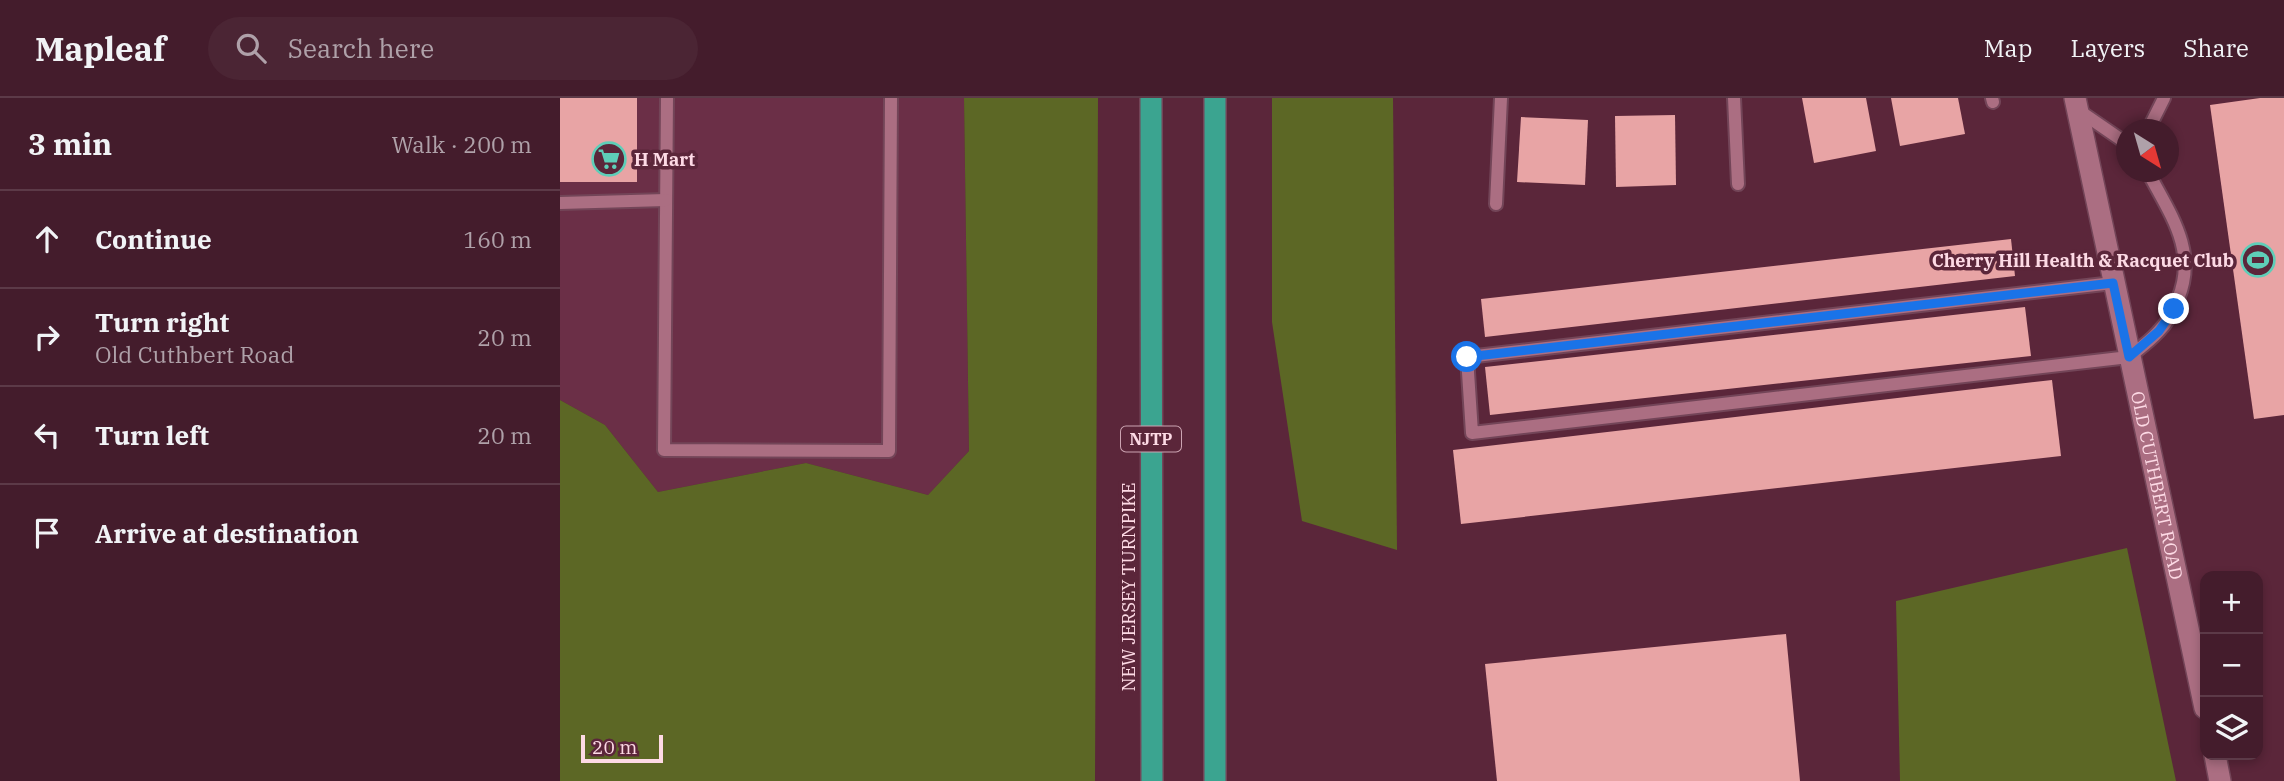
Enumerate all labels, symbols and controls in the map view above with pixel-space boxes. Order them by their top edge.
search box [208,17,698,80]
text: Mapleaf [35,27,166,70]
icon: search [232,29,270,67]
text: Search here [288,31,434,65]
text: Map [1984,32,2032,64]
text: Layers [2070,32,2145,64]
text: Share [2183,32,2249,64]
north arrow [2116,119,2179,182]
text: 3 min [28,124,112,163]
text: Walk · 200 m [391,129,532,159]
supermarket icon: H Mart [590,140,628,178]
place label: H Mart [634,148,695,171]
icon: ahead [28,220,66,258]
text: Continue [95,222,212,256]
text: 160 m [463,224,532,254]
sports icon: Cherry Hill Health & Racquet Club [2239,241,2277,279]
place label: Cherry Hill Health & Racquet Club [1932,249,2234,272]
route end [2158,293,2189,324]
text: Turn right [95,305,229,339]
icon: right [28,318,66,356]
text: 20 m [477,322,532,352]
text: Old Cuthbert Road [95,339,294,369]
route start [1451,341,1482,372]
street label: OLD CUTHBERT ROAD [2126,389,2189,582]
icon: left [28,416,66,454]
text: Turn left [95,418,209,452]
text: 20 m [477,420,532,450]
road number: NJTP [1121,426,1181,452]
street label: NEW JERSEY TURNPIKE [1117,482,1140,692]
icon: arrive [28,514,66,552]
text: Arrive at destination [95,516,359,550]
map controls [2200,571,2263,760]
button: + [2200,571,2263,634]
button: − [2200,634,2263,697]
button: layers [2200,697,2263,760]
scale bar [581,732,663,764]
text: 20 m [592,735,637,759]

